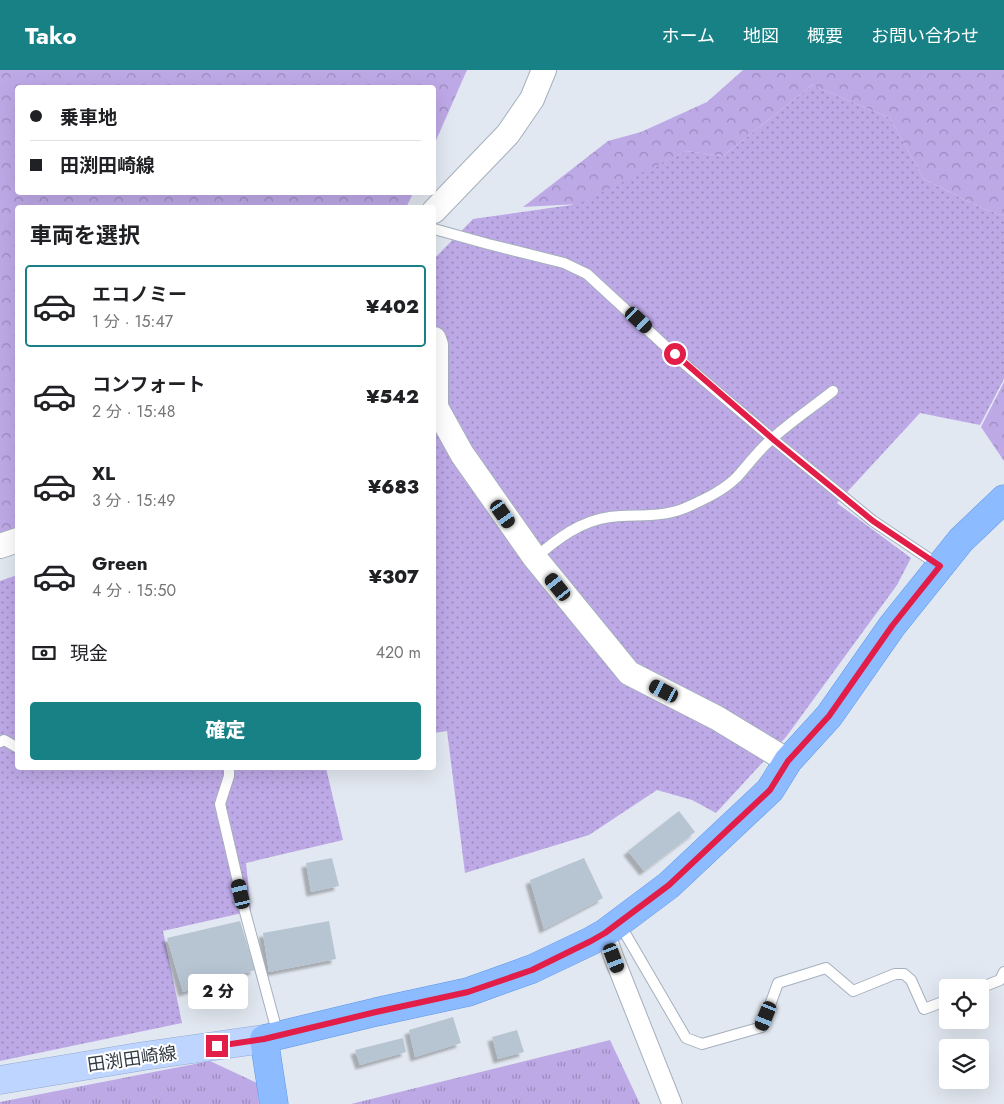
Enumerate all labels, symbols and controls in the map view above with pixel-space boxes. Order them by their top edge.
text: Tako [25,18,77,53]
text: ホーム [662,23,715,49]
text: 地図 [743,23,779,49]
text: 概要 [807,23,843,49]
text: お問い合わせ [871,23,979,49]
text: 乗車地 [60,104,117,131]
text: 田渕田崎線 [60,152,155,179]
text: 車両を選択 [30,219,140,251]
text: エコノミー [92,281,187,308]
icon: car [32,284,77,329]
text: ¥402 [366,293,419,320]
car [622,304,655,336]
text: 1 分 · 15:47 [92,310,173,333]
route start [664,343,686,365]
text: コンフォート [92,371,205,398]
icon: car [32,374,77,419]
text: ¥542 [366,383,419,410]
text: 2 分 · 15:48 [92,400,175,423]
text: XL [92,460,115,487]
icon: car [32,464,77,509]
text: ¥683 [368,473,419,500]
text: 3 分 · 15:49 [92,489,176,512]
car [488,497,517,531]
text: Green [92,550,148,577]
icon: car [32,554,77,599]
text: ¥307 [369,563,419,590]
car [542,571,573,603]
text: 4 分 · 15:50 [92,579,176,602]
icon: cash [30,639,58,667]
text: 現金 [70,640,108,667]
text: 420 m [376,641,421,664]
car [647,678,680,704]
button: 確定 [30,702,421,760]
car [230,878,251,910]
car [601,941,626,975]
callout: 2 分 [187,974,247,1008]
map controls [939,979,989,1089]
button: locate [939,979,989,1029]
text: 2 分 [202,980,234,1003]
car [753,999,778,1033]
route end [206,1035,228,1057]
button: layers [939,1039,989,1089]
street label: 田渕田崎線 [86,1040,178,1078]

